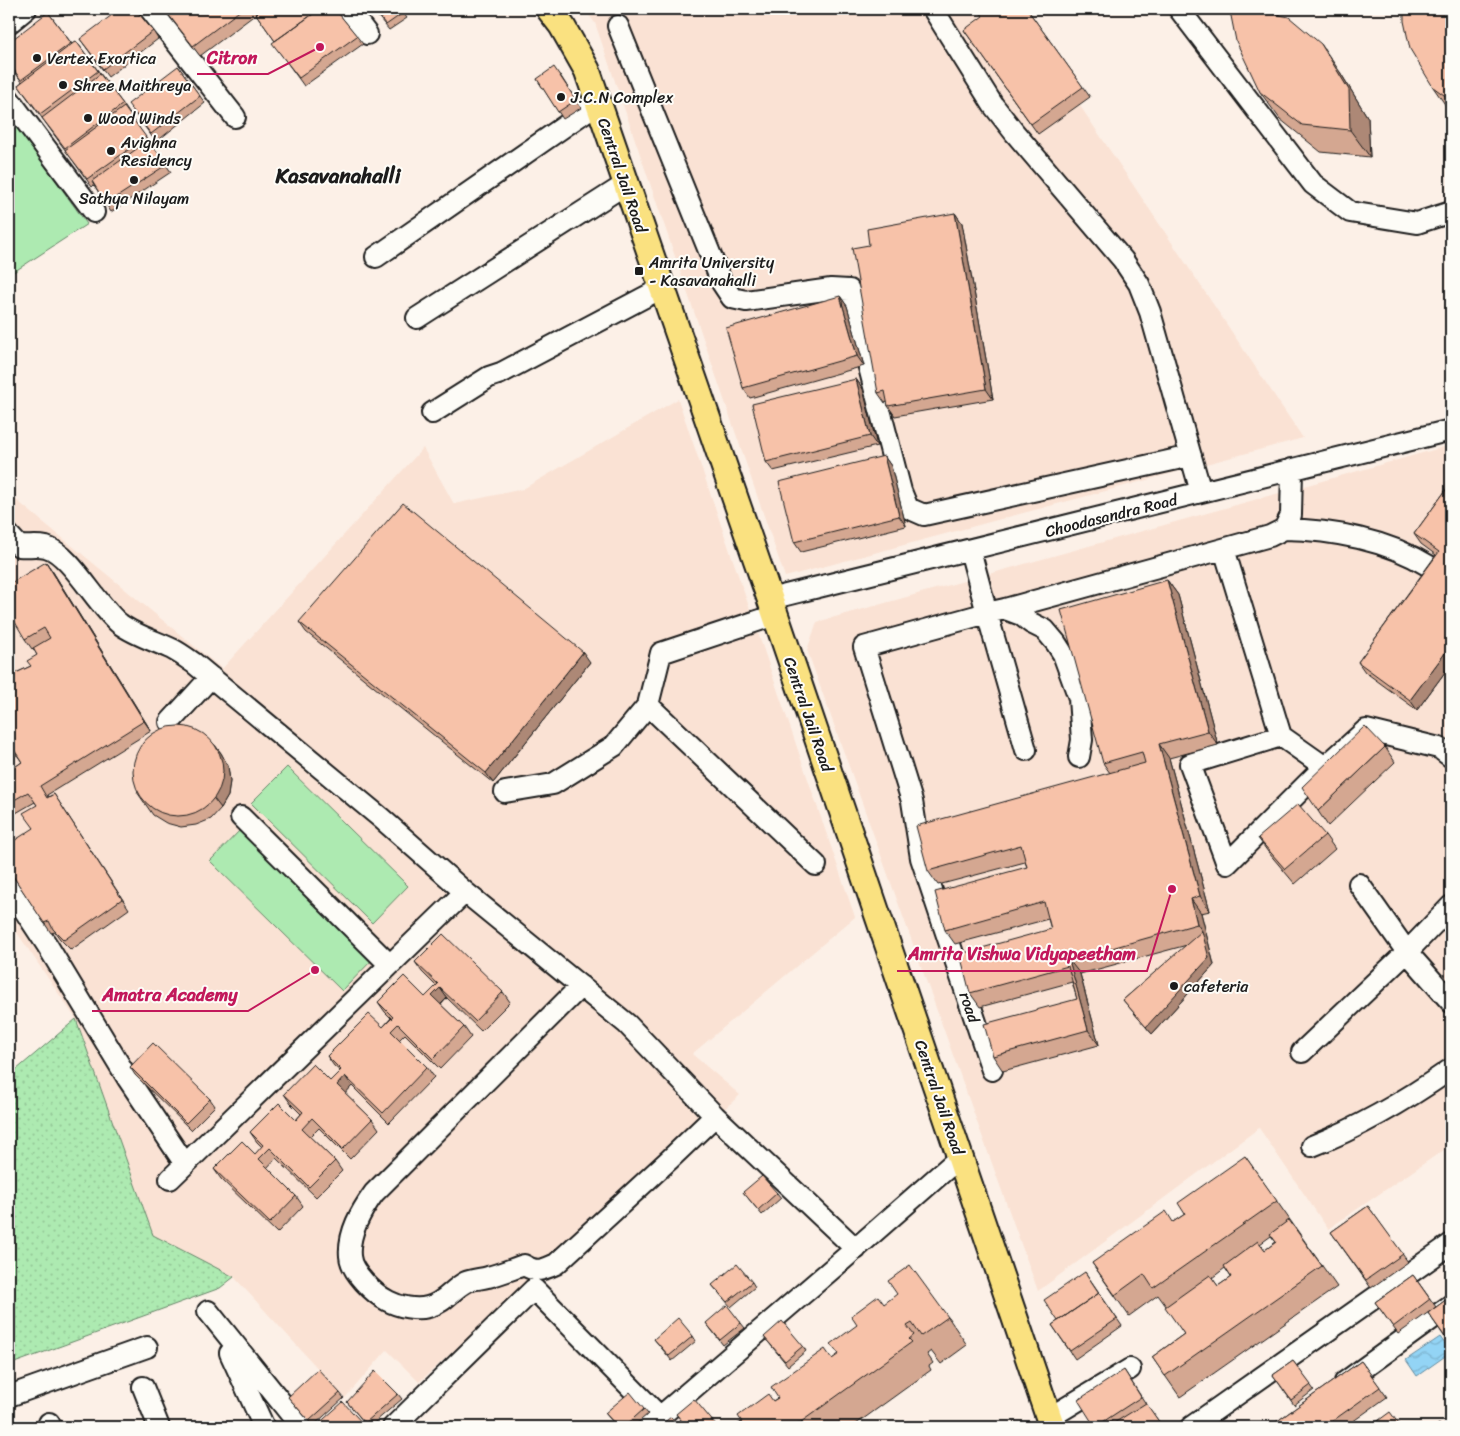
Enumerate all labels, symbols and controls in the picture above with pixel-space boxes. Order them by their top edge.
callout: Citron [197,41,268,74]
text: Citron [206,42,257,74]
place label: Vertex Exortica [47,44,157,73]
marker: Vertex Exortica [31,52,43,64]
place label: Shree Maithreya [73,71,191,100]
marker: Shree Maithreya [57,79,69,91]
place label: J.C.N Complex [570,83,674,112]
marker: J.C.N Complex [555,91,567,103]
place label: Wood Winds [98,104,181,133]
marker: Wood Winds [82,112,94,124]
street label: Central Jail Road [589,114,656,238]
place label: Avighna Residency [120,128,193,175]
marker: Avighna Residency [105,145,117,157]
district label: Kasavanahalli [274,157,402,195]
marker: Sathya Nilayam [128,174,140,186]
place label: Sathya Nilayam [79,184,189,213]
place label: Amrita University - Kasavanahalli [648,248,775,295]
marker: Amrita University - Kasavanahalli [633,265,645,277]
street label: Choodasandra Road [1042,485,1182,546]
street label: Central Jail Road [775,653,842,777]
callout: Amrita Vishwa Vidyapeetham [897,938,1147,971]
text: Amrita Vishwa Vidyapeetham [907,938,1136,970]
place label: cafeteria [1184,972,1249,1001]
callout: Amatra Academy [92,978,248,1011]
text: Amatra Academy [101,979,238,1011]
marker: cafeteria [1168,980,1180,992]
street label: road [951,988,989,1028]
street label: Central Jail Road [906,1036,973,1160]

